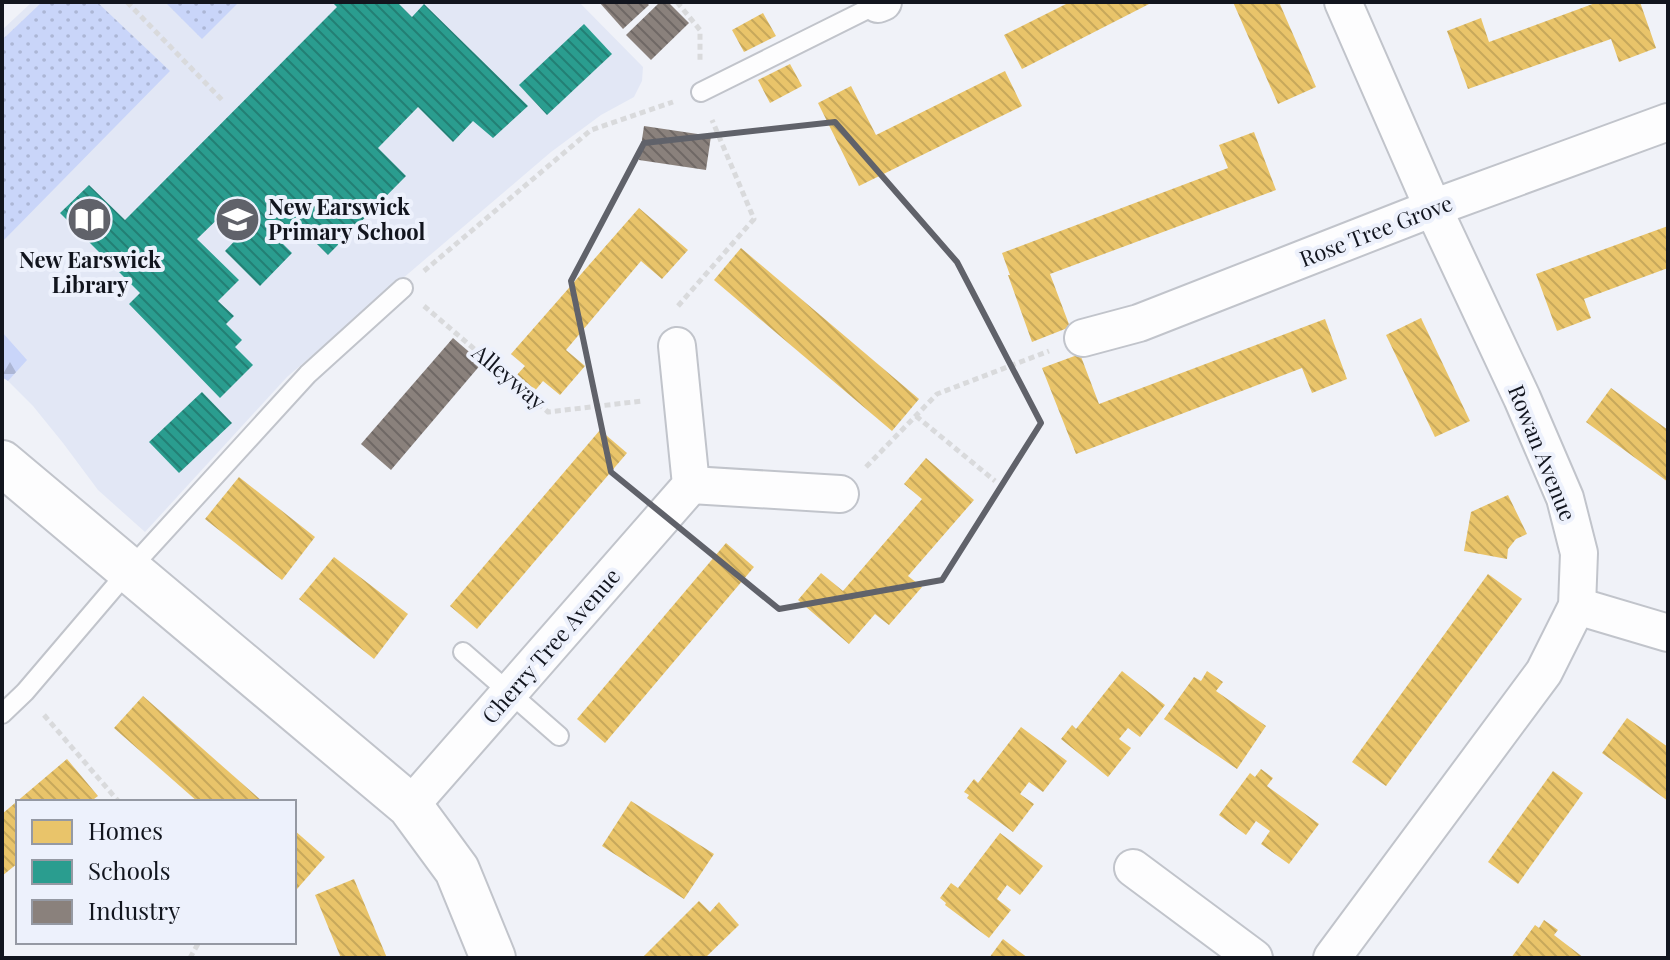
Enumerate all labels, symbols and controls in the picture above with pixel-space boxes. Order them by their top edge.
street label: Rose Tree Grove [1295,187,1456,273]
place label: New Earswick Primary School [268,191,426,246]
library icon: New Earswick Library [66,195,114,243]
school or university icon: New Earswick Primary School [213,196,261,244]
place label: New Earswick Library [19,244,161,299]
street label: Alleyway [466,336,553,416]
street label: Rowan Avenue [1502,380,1584,525]
street label: Cherry Tree Avenue [474,561,626,729]
legend [16,800,296,944]
text: Homes [88,814,163,846]
text: Schools [88,854,170,886]
text: Industry [88,894,180,926]

